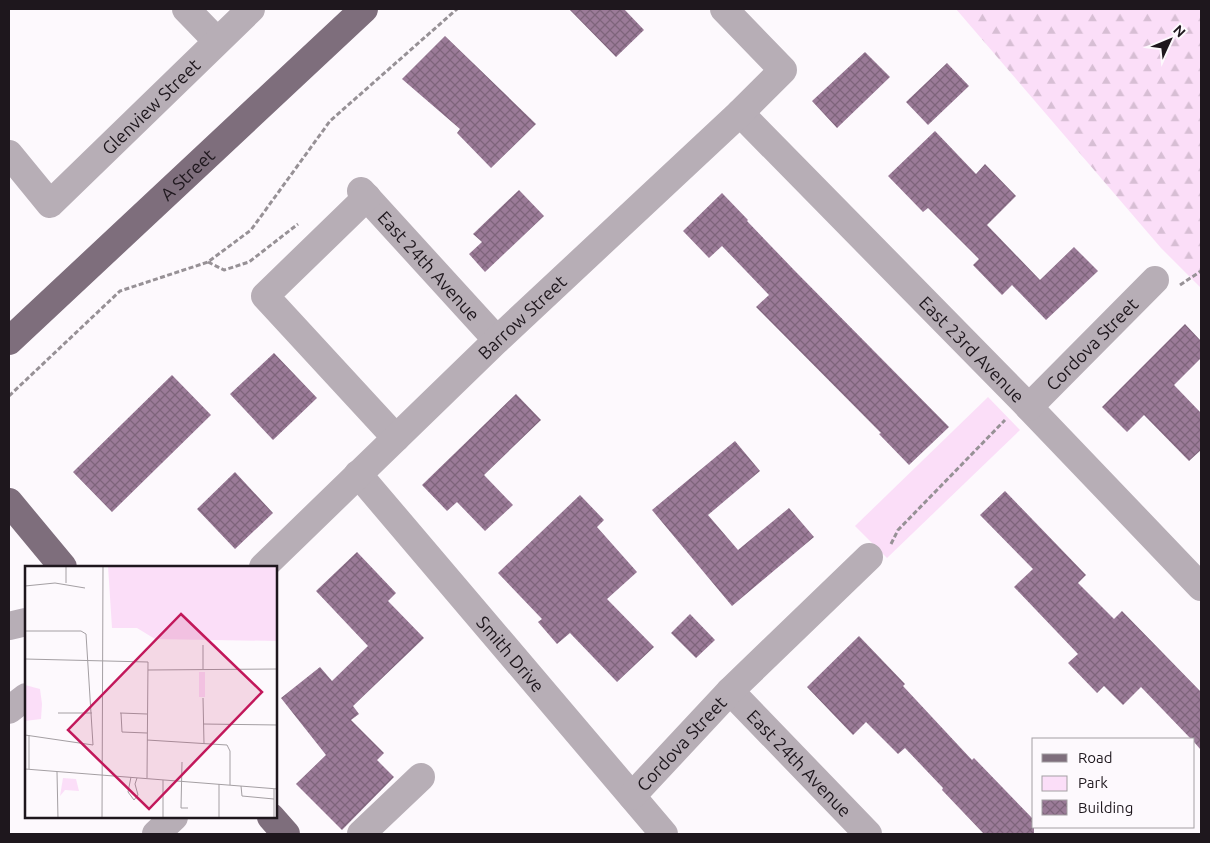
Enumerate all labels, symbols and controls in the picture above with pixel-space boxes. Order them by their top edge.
north arrow [1145,15,1195,65]
text: N [1170,22,1189,40]
street label: Glenview Street [98,54,204,158]
street label: A Street [156,144,218,204]
street label: East 24th Avenue [374,207,484,324]
street label: Barrow Street [474,271,570,363]
street label: East 23rd Avenue [916,292,1028,406]
street label: Cordova Street [1042,294,1142,394]
inset map [25,566,278,818]
street label: Smith Drive [473,612,549,696]
street label: Cordova Street [632,692,730,795]
street label: East 24th Avenue [743,705,856,821]
legend [1032,738,1195,828]
text: Road [1078,749,1113,766]
text: Park [1078,774,1108,791]
text: Building [1078,799,1133,816]

